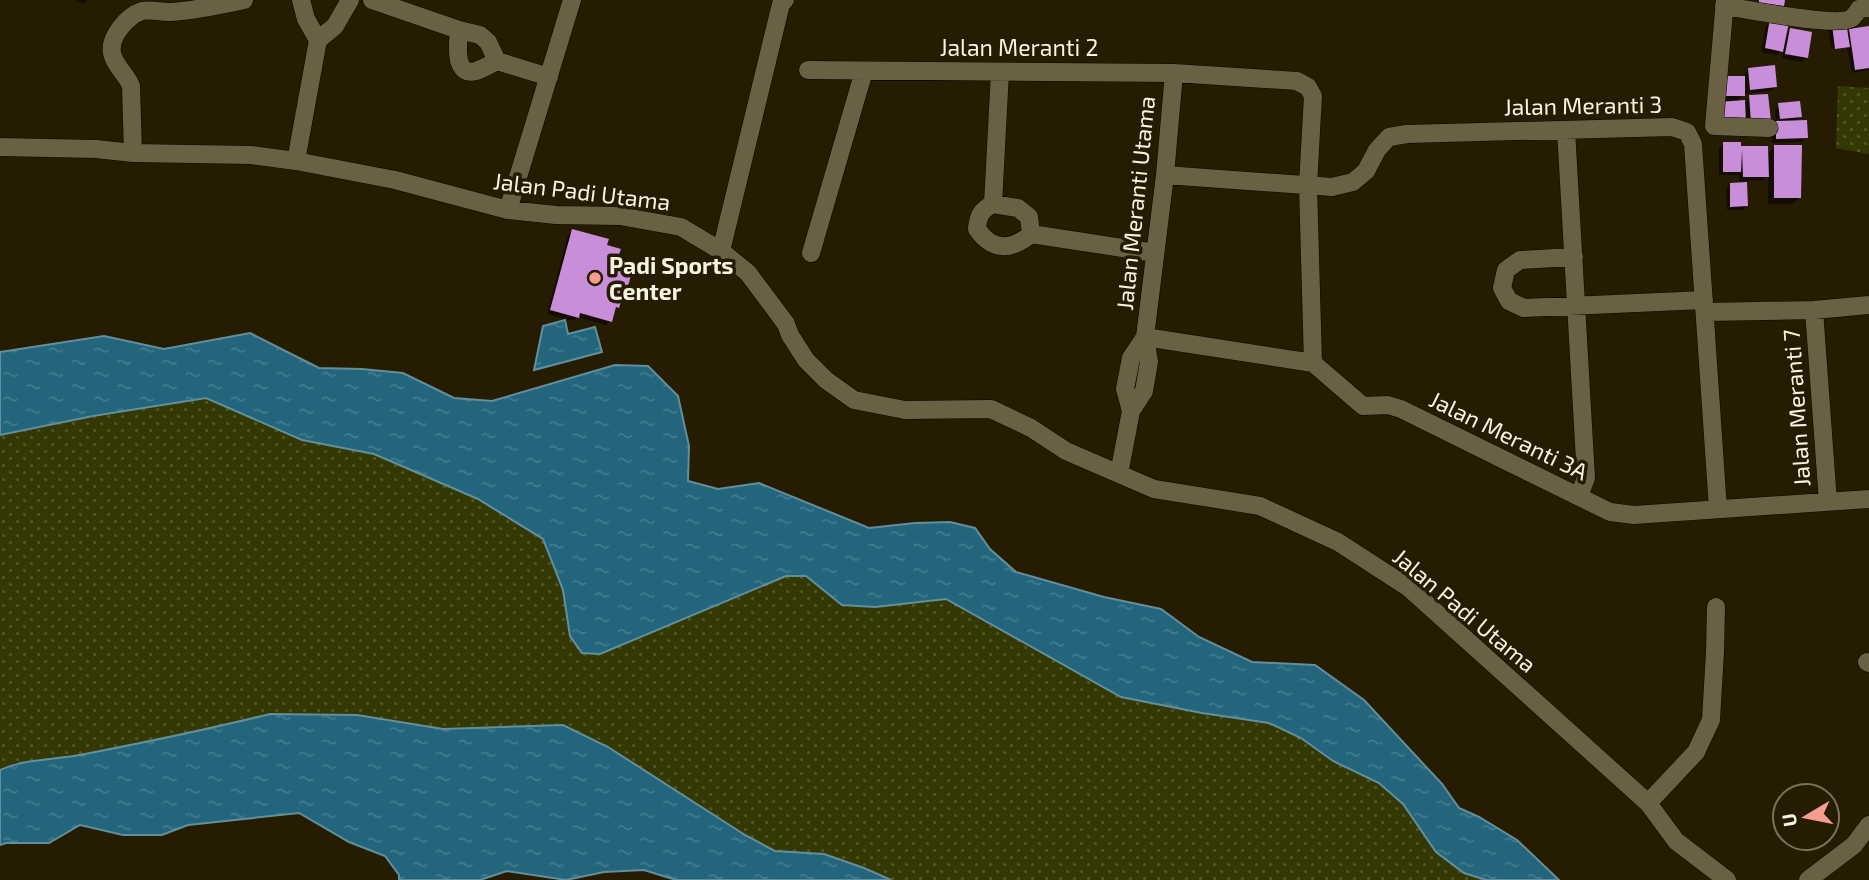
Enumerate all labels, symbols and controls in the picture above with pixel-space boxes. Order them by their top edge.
street label: Jalan Meranti 2 [940,33,1098,61]
street label: Jalan Meranti 3 [1504,90,1662,120]
street label: Jalan Meranti Utama [1110,95,1160,311]
street label: Jalan Padi Utama [492,166,672,216]
place label: Padi Sports Center [609,251,734,305]
marker: Padi Sports Center [587,270,603,286]
street label: Jalan Meranti 7 [1777,328,1815,488]
street label: Jalan Meranti 3A [1425,385,1593,486]
street label: Jalan Padi Utama [1388,542,1542,678]
north arrow [1771,782,1841,852]
text: U [1776,812,1801,828]

